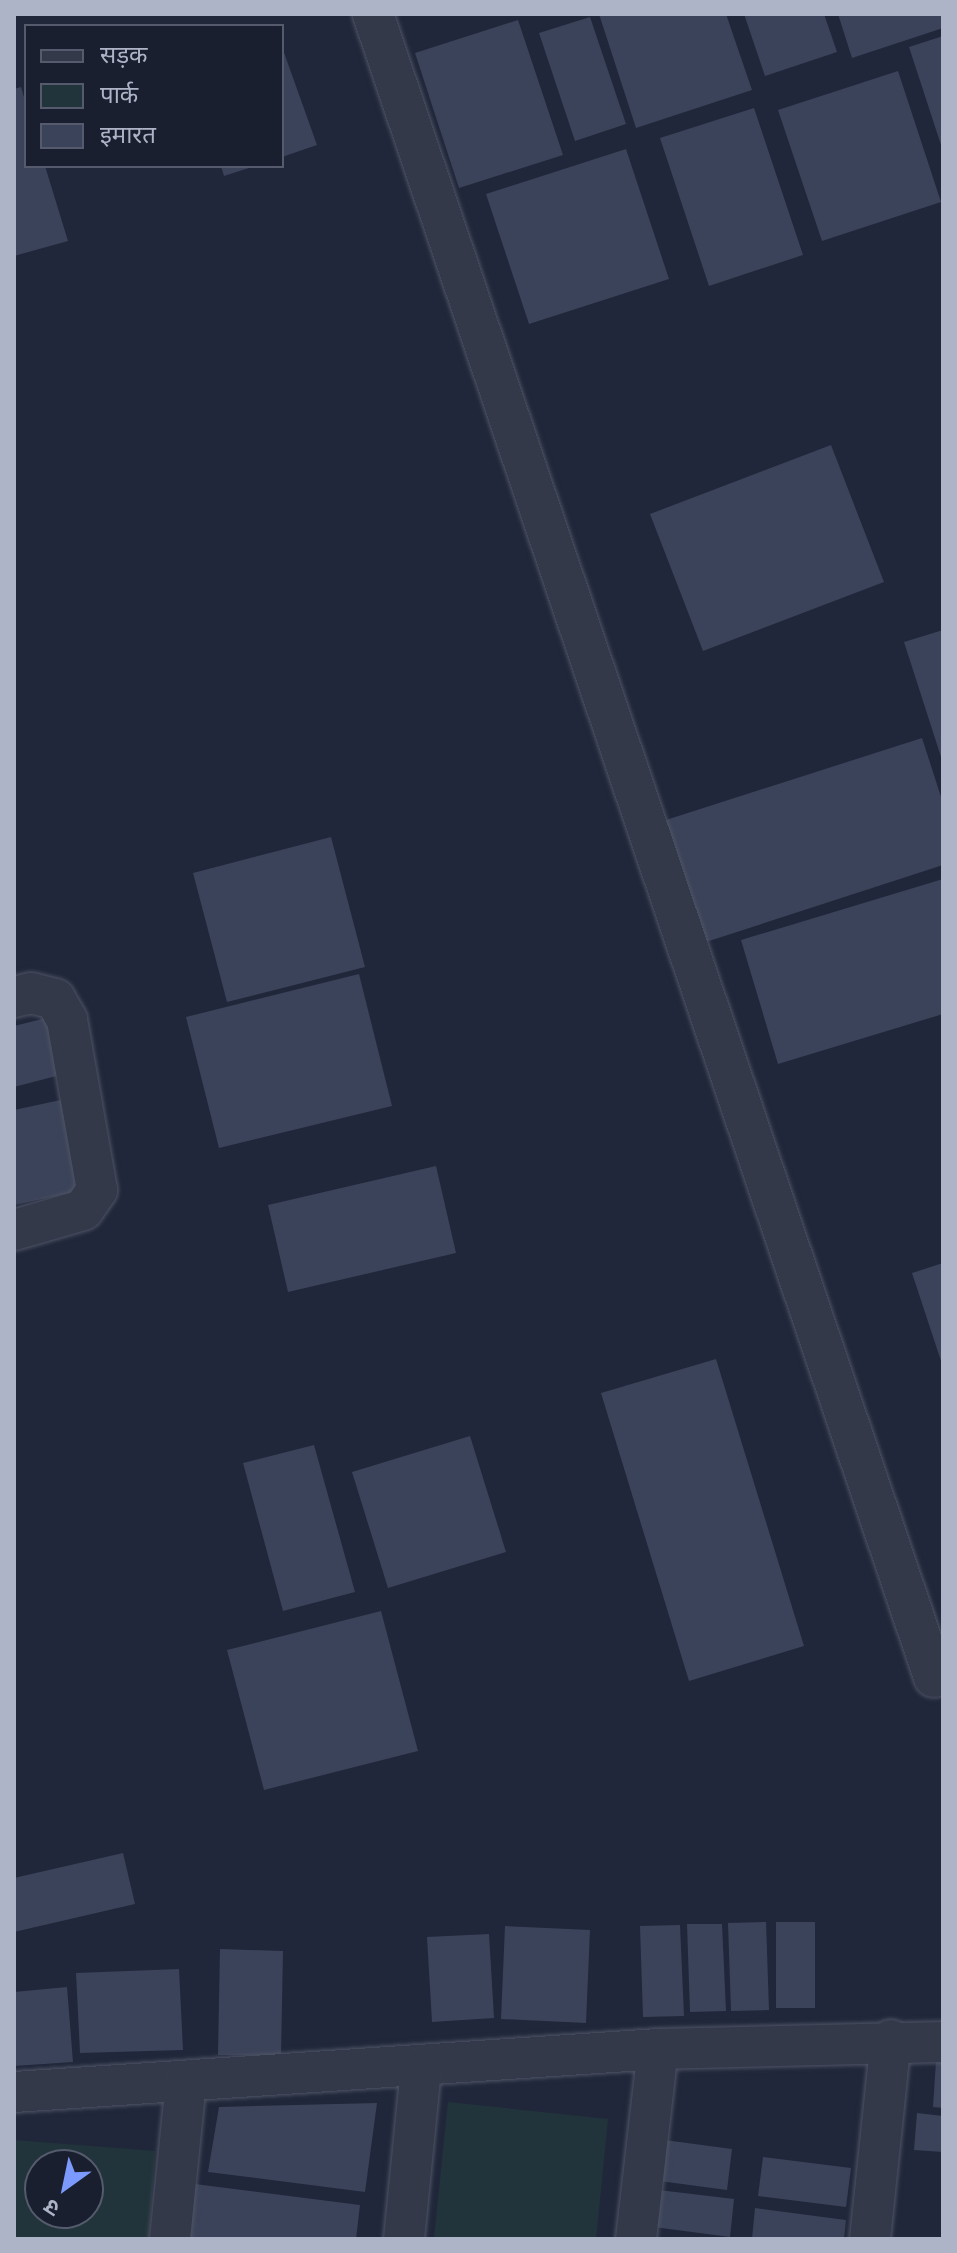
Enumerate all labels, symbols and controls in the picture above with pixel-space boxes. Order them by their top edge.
legend [24,24,284,168]
text: सड़क [100,40,148,69]
text: पार्क [100,80,138,109]
text: इमारत [100,120,156,149]
north arrow [24,2149,104,2229]
text: उ [39,2193,64,2223]

